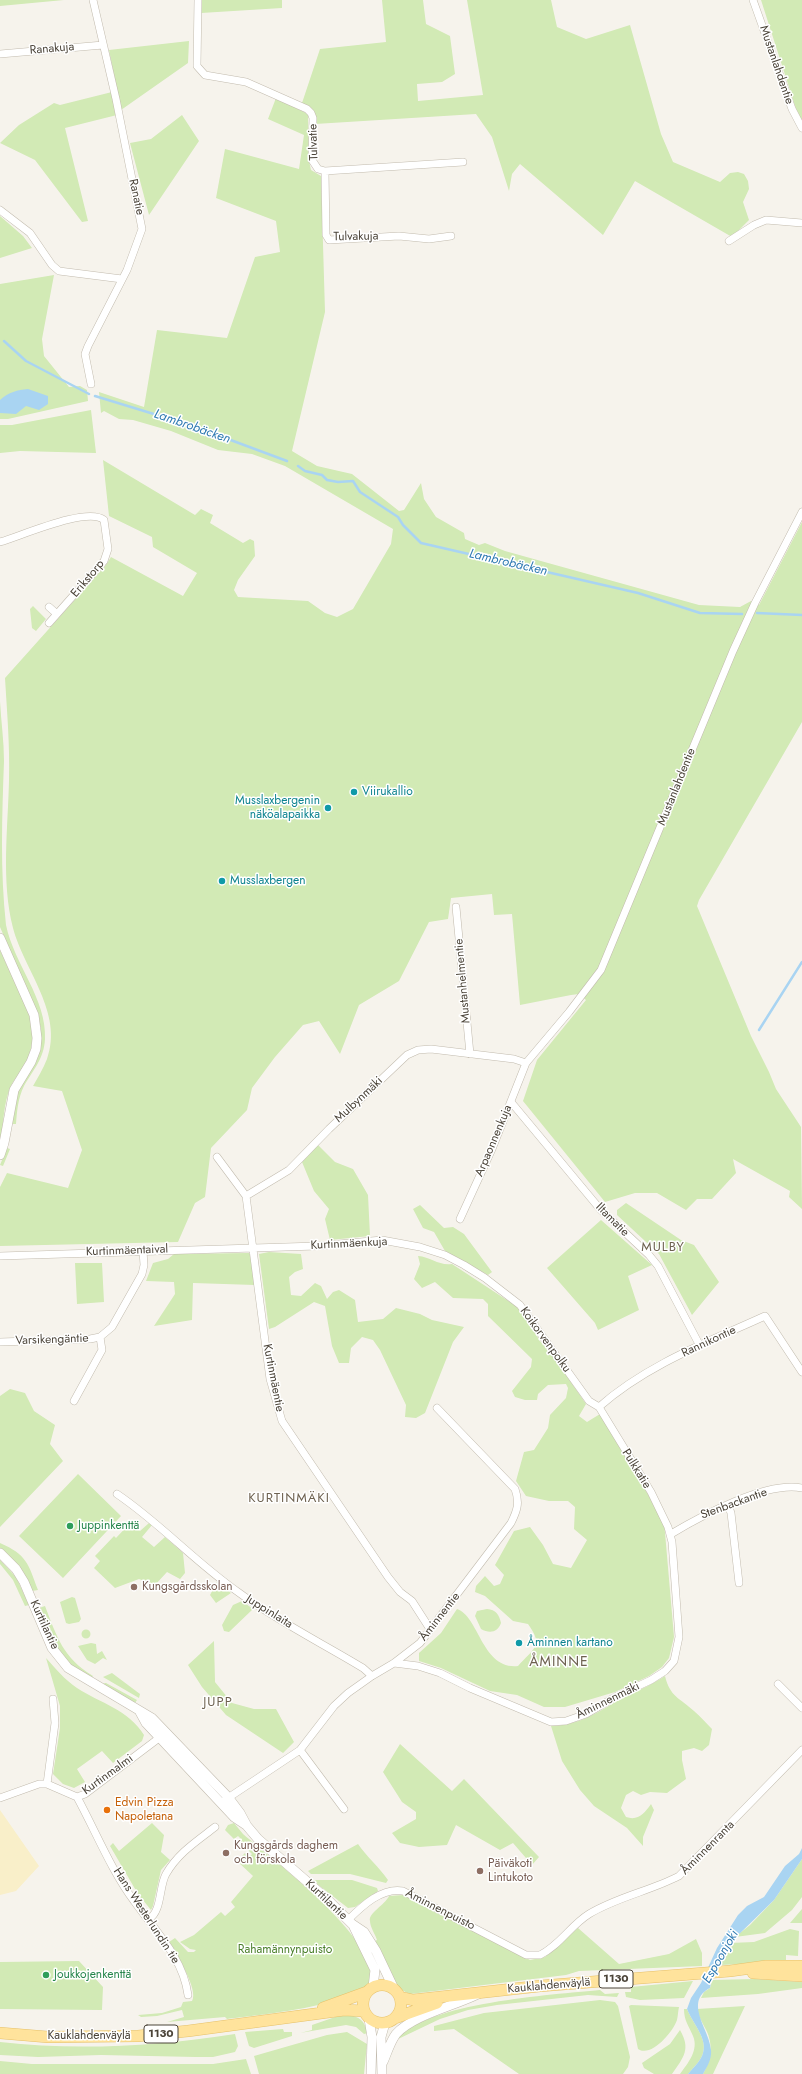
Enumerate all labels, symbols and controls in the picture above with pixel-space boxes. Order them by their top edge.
street label: Mustanlahdentie [756,24,796,106]
street label: Ranakuja [29,40,75,58]
street label: Tulvatie [306,123,322,161]
street label: Ranatie [125,178,147,216]
street label: Tulvakuja [333,229,379,245]
water label: Lambrobäcken [152,407,232,447]
water label: Lambrobäcken [467,546,549,580]
street label: Erikstorp [68,557,108,601]
street label: Mustanlahdentie [655,746,699,828]
place label: Viirukallio [362,785,413,799]
marker: Viirukallio [349,787,359,797]
place label: Musslaxbergenin näköalapaikka [235,794,320,822]
marker: Musslaxbergenin näköalapaikka [323,803,333,813]
place label: Musslaxbergen [230,874,306,888]
marker: Musslaxbergen [217,876,227,886]
street label: Mustanhelmentie [452,938,474,1024]
street label: Mulbynmäki [332,1074,386,1126]
street label: Arpaonnenkuja [472,1103,516,1179]
street label: Iltamatie [592,1200,632,1240]
street label: Kurtinmäenkuja [310,1235,388,1253]
district label: MULBY [641,1240,685,1256]
street label: Kurtinmäentaival [86,1242,168,1260]
street label: Koikorvenpolku [516,1304,574,1376]
street label: Rannikontie [680,1323,738,1361]
street label: Varsikengäntie [15,1332,89,1348]
street label: Kurtinmäentie [259,1343,287,1413]
street label: Pulkkatie [618,1447,654,1491]
street label: Stenbackantie [699,1485,769,1523]
district label: KURTINMÄKI [248,1491,330,1507]
place label: Juppinkenttä [78,1519,139,1533]
marker: Juppinkenttä [65,1521,75,1531]
place label: Kungsgårdsskolan [142,1580,232,1594]
marker: Kungsgårdsskolan [129,1582,139,1592]
street label: Åminnentie [417,1590,463,1644]
street label: Juppinlaita [243,1592,295,1632]
street label: Kurttilantie [26,1598,62,1652]
place label: Åminnen kartano [527,1636,613,1650]
marker: Åminnen kartano [514,1638,524,1648]
district label: ÅMINNE [529,1655,589,1671]
street label: Åminnenmäki [574,1679,642,1723]
district label: JUPP [203,1695,233,1711]
street label: Kurtinmalmi [80,1752,136,1798]
place label: Edvin Pizza Napoletana [115,1796,174,1824]
marker: Edvin Pizza Napoletana [102,1805,112,1815]
street label: Åminnenranta [678,1818,738,1878]
place label: Kungsgårds daghem och förskola [234,1839,338,1867]
marker: Kungsgårds daghem och förskola [221,1848,231,1858]
place label: Päiväkoti Lintukoto [488,1857,533,1885]
street label: Hans Westerlundin tie [110,1865,182,1967]
marker: Päiväkoti Lintukoto [475,1866,485,1876]
street label: Kurttilantie [302,1877,350,1923]
street label: Åminnenpuisto [403,1886,477,1934]
water label: Espoonjoki [700,1928,742,1986]
park label: Rahamännynpuisto [238,1943,332,1957]
place label: Joukkojenkenttä [54,1968,131,1982]
marker: Joukkojenkenttä [41,1970,51,1980]
road number: 1130 [599,1970,633,1988]
street label: Kauklahdenväylä [507,1975,591,1997]
road number: 1130 [144,2025,178,2043]
street label: Kauklahdenväylä [47,2029,131,2043]

